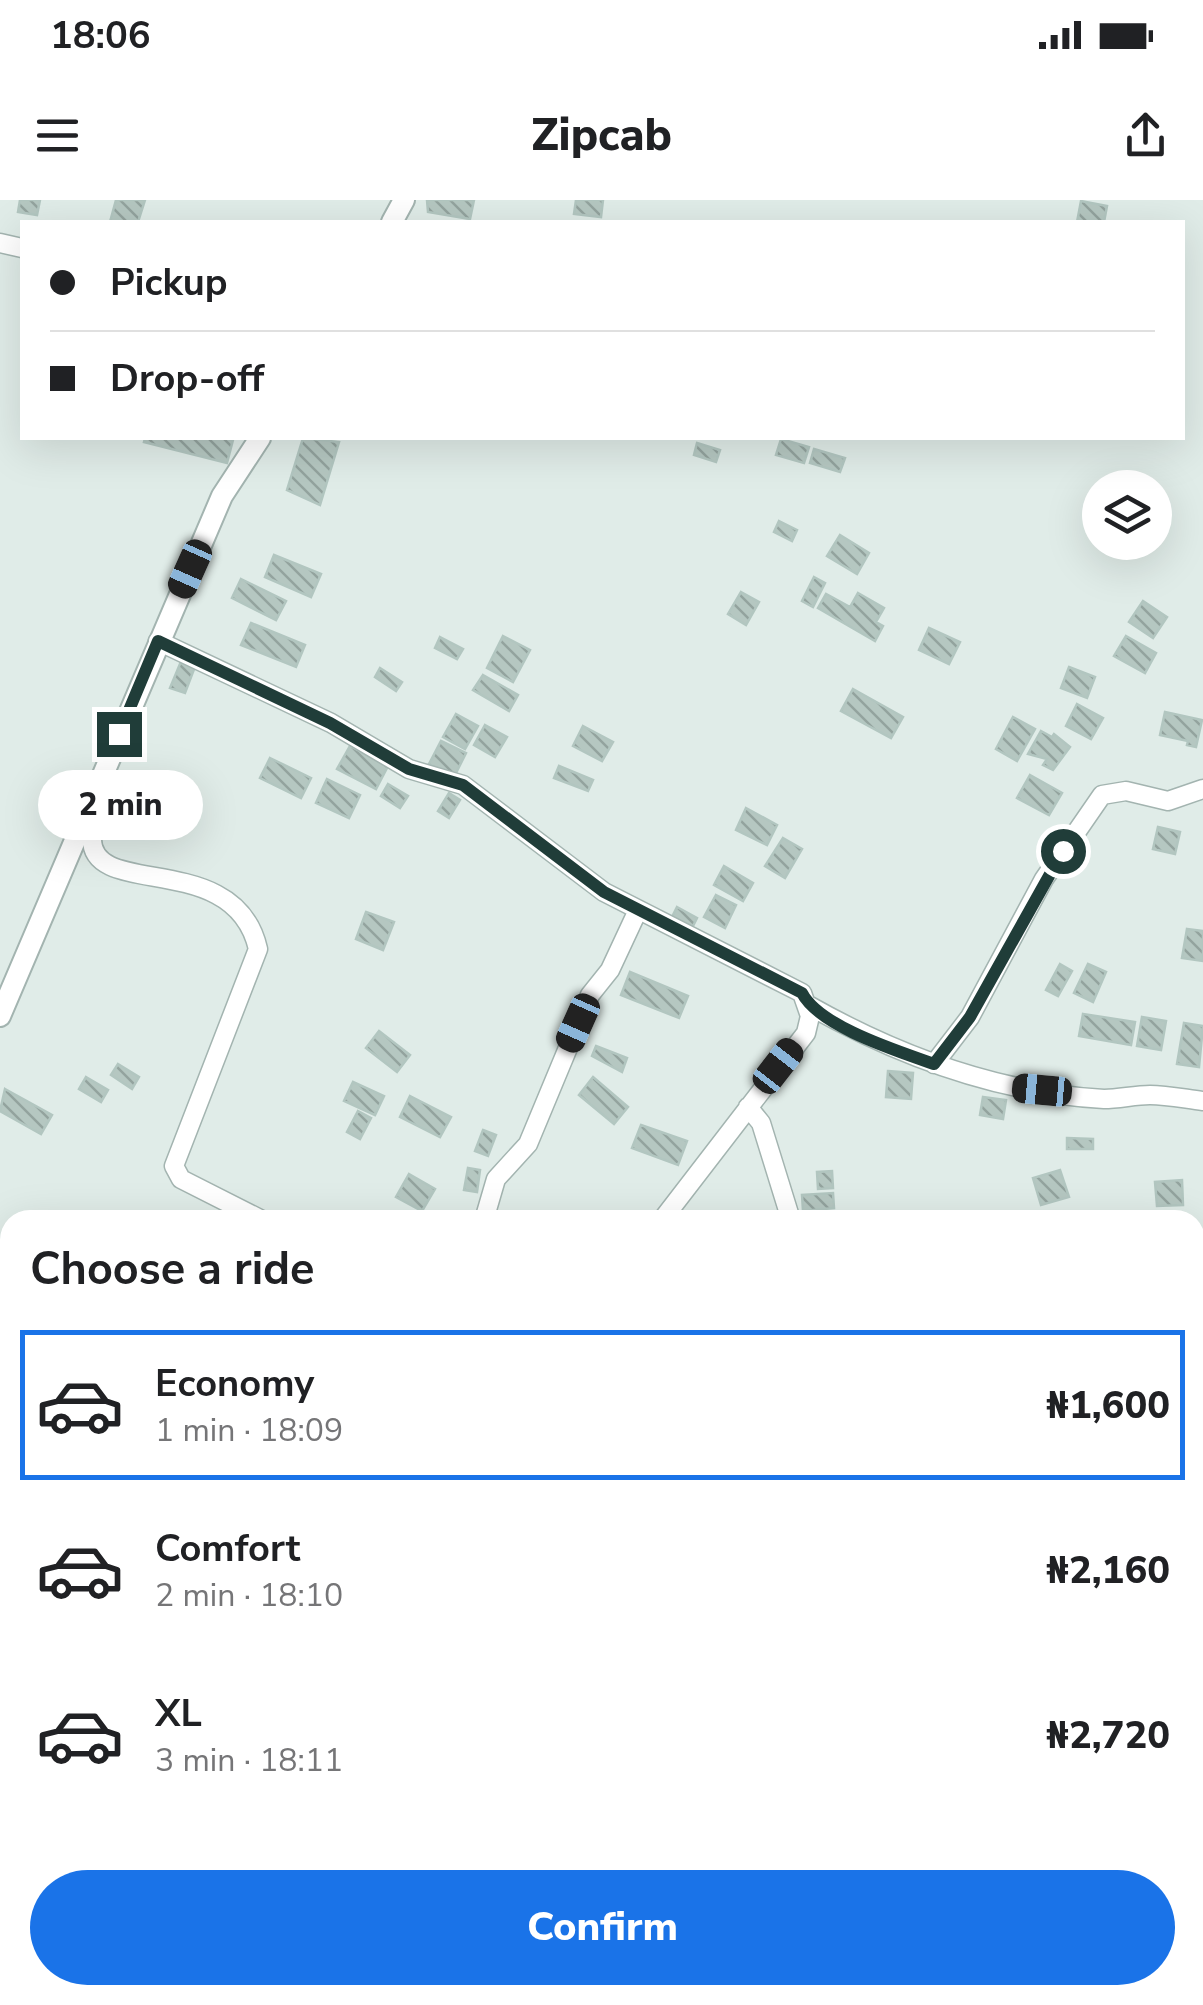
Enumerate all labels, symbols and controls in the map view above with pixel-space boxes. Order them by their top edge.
text: 18:06 [50,10,151,61]
text: Zipcab [531,105,672,166]
icon: menu [30,108,85,163]
icon: share [1118,108,1173,163]
text: Pickup [110,257,228,308]
text: Drop-off [110,353,264,404]
map controls [1082,470,1172,560]
button: layers [1082,470,1172,560]
car [164,535,216,603]
route end [97,712,142,757]
callout: 2 min [36,769,202,839]
text: 2 min [78,783,163,826]
route start [1041,829,1086,874]
car [552,989,604,1057]
car [748,1033,808,1099]
car [1011,1072,1073,1108]
text: Choose a ride [30,1239,315,1300]
text: Economy [155,1358,314,1409]
icon: car [35,1360,125,1450]
text: ₦1,600 [1046,1380,1170,1431]
text: 1 min · 18:09 [155,1409,343,1452]
text: Comfort [155,1523,300,1574]
icon: car [35,1525,125,1615]
text: ₦2,160 [1046,1545,1170,1596]
text: 2 min · 18:10 [155,1574,343,1617]
text: XL [155,1688,202,1739]
icon: car [35,1690,125,1780]
text: ₦2,720 [1046,1710,1170,1761]
text: 3 min · 18:11 [155,1739,343,1782]
button: Confirm [30,1870,1175,1985]

